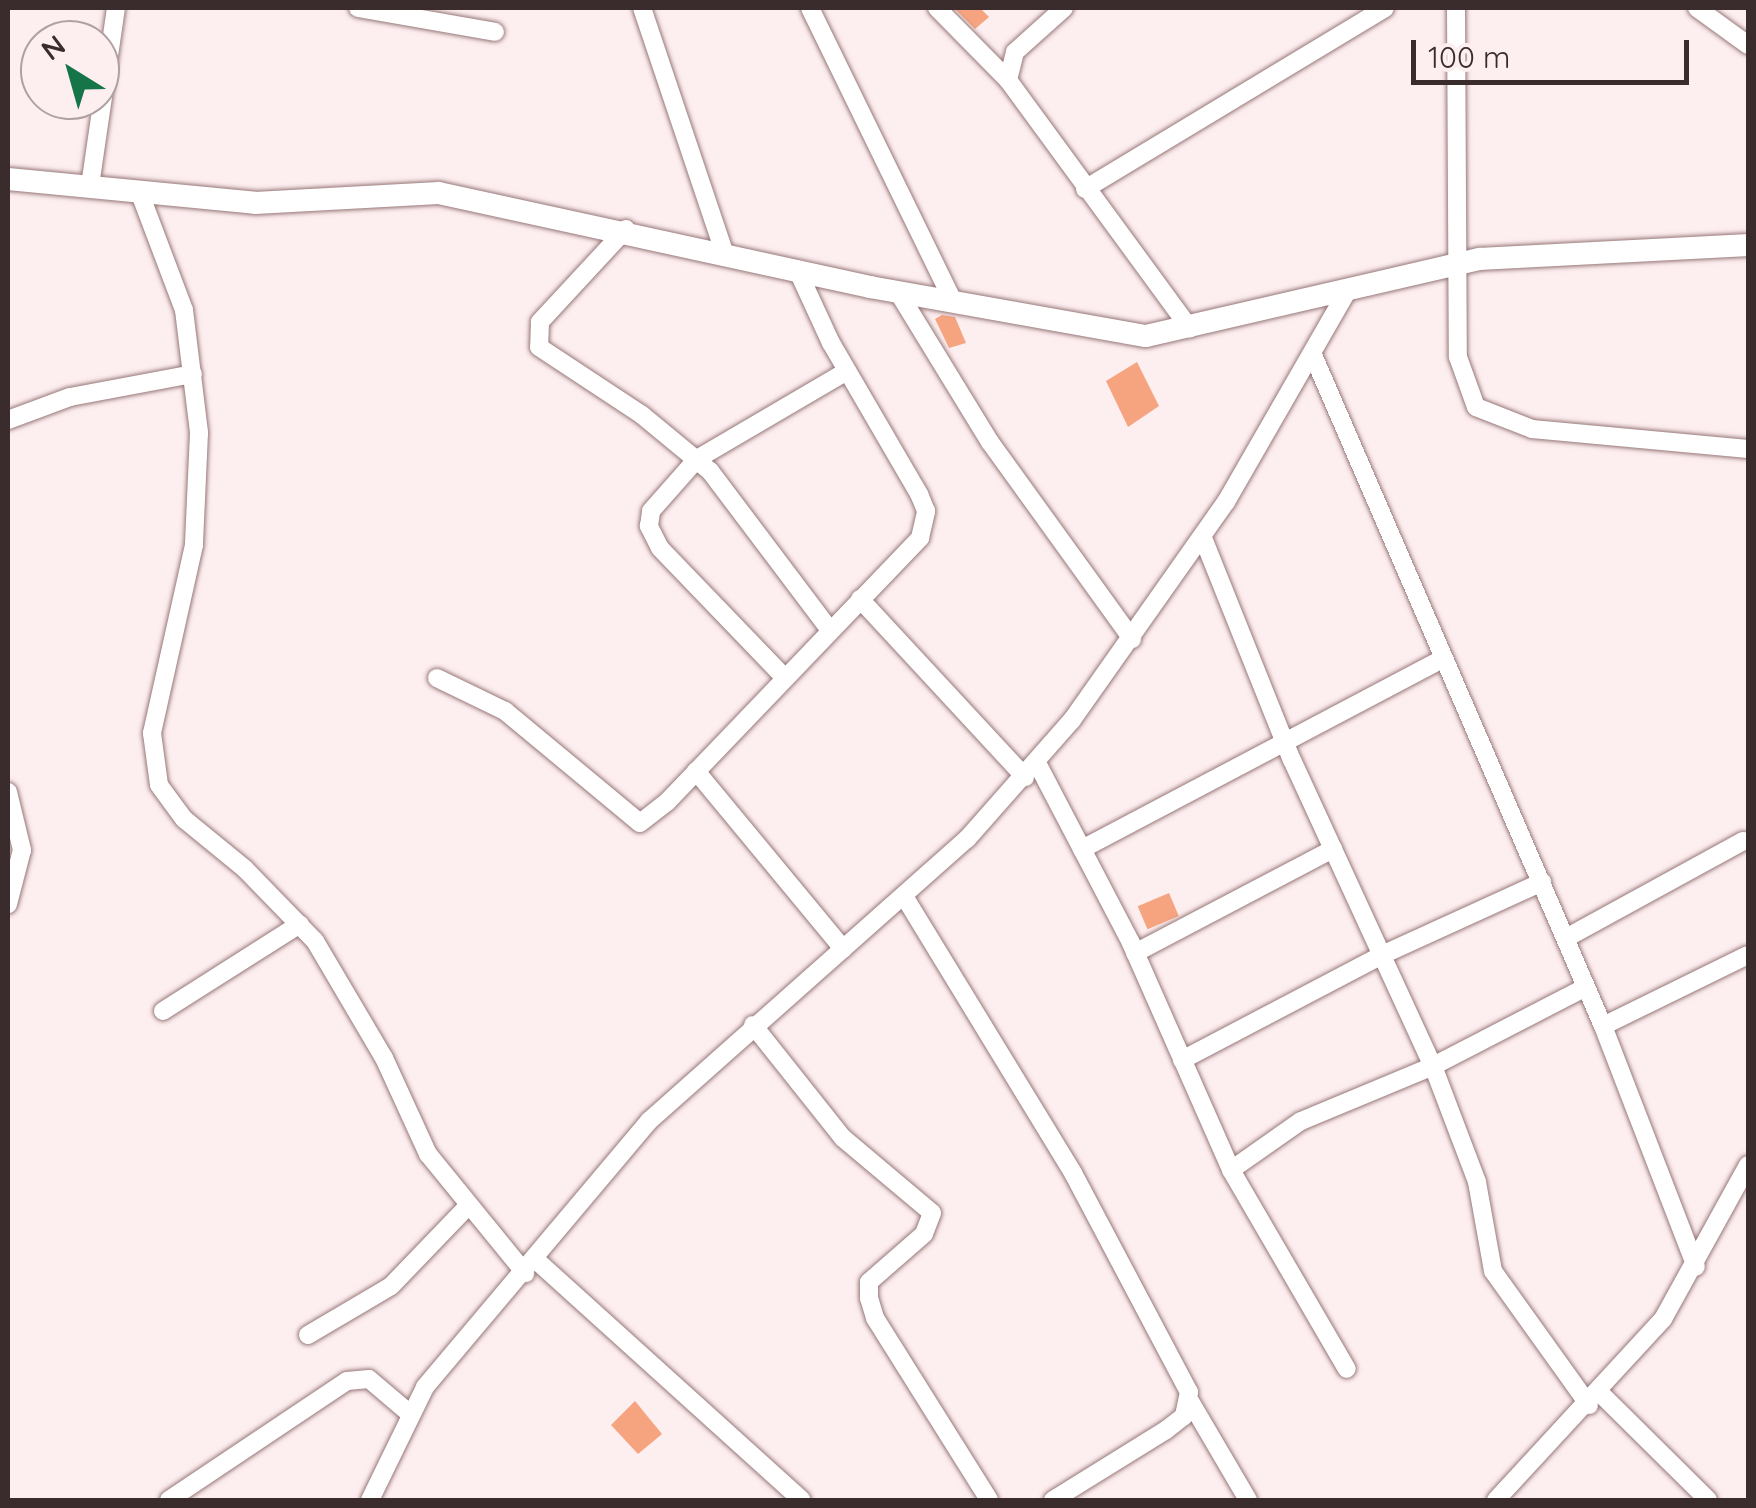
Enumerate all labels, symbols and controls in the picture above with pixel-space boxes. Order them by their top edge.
north arrow [20,20,120,120]
scale bar [1416,20,1694,82]
text: N [34,27,72,67]
text: 100 m [1428,38,1510,76]

